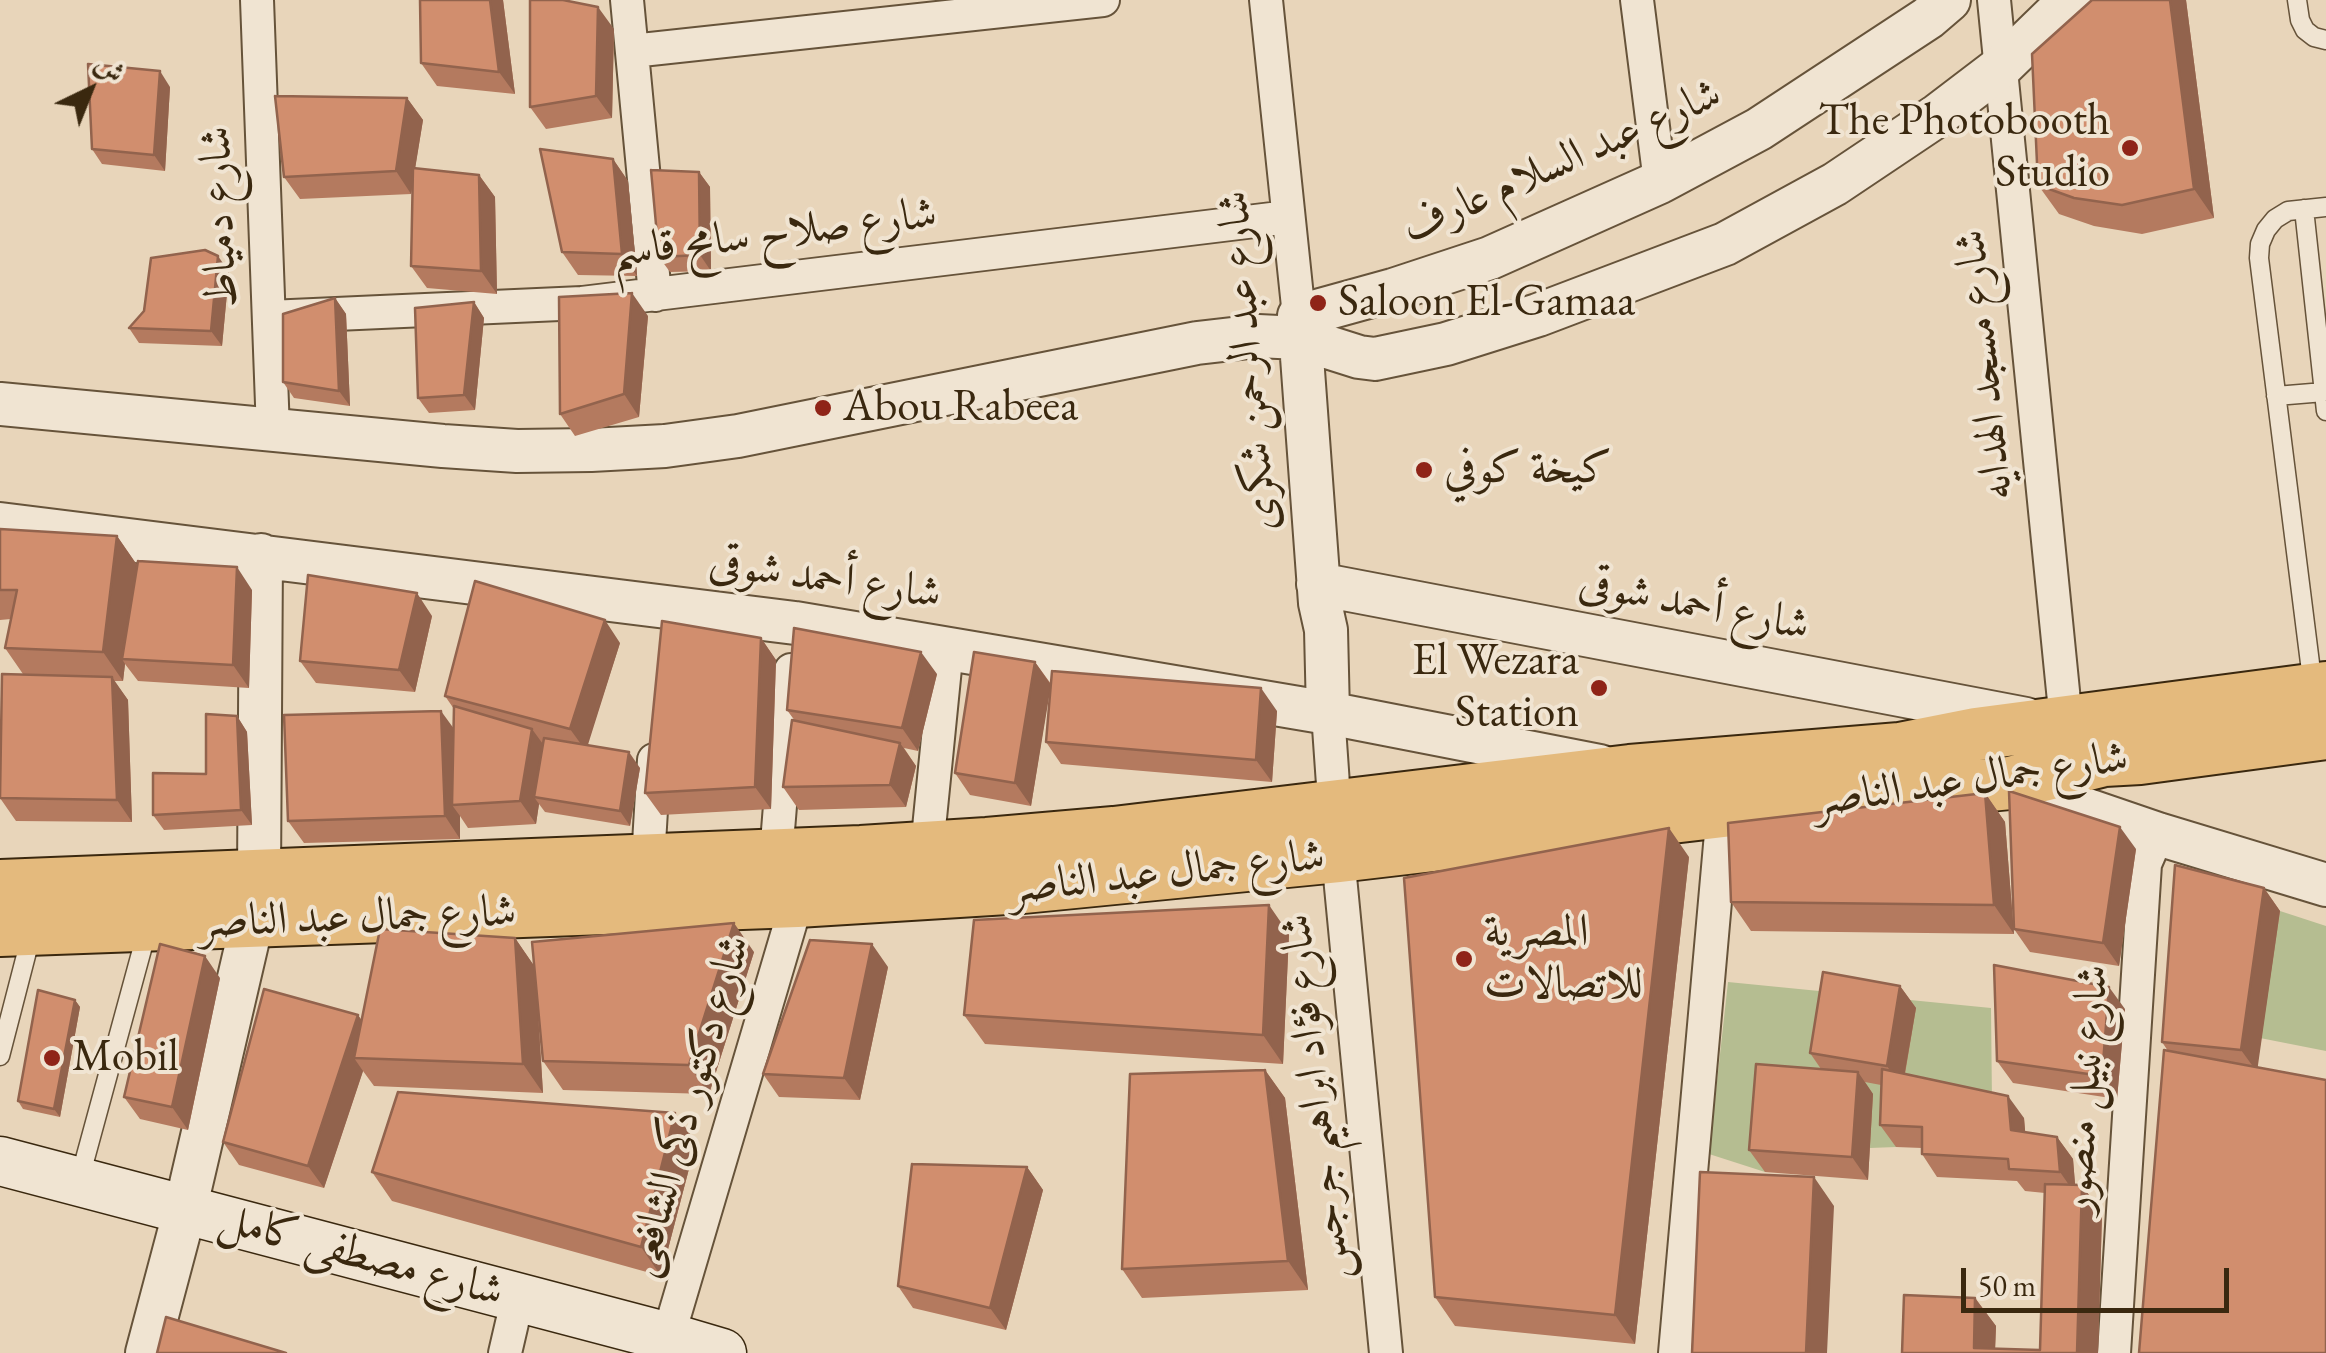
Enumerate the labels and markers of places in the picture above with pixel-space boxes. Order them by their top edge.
place label: The Photobooth Studio [1818,95,2110,201]
marker: The Photobooth Studio [2119,137,2141,159]
place label: Saloon El-Gamaa [1338,276,1635,330]
marker: Saloon El-Gamaa [1307,292,1329,314]
place label: Abou Rabeea [843,381,1078,435]
marker: Abou Rabeea [812,397,834,419]
place label: كيخة كوفي [1444,443,1612,497]
marker: كيخة كوفي [1413,459,1435,481]
place label: El Wezara Station [1412,635,1579,741]
marker: El Wezara Station [1588,677,1610,699]
place label: المصرية للاتصالات [1484,906,1643,1012]
marker: المصرية للاتصالات [1453,948,1475,970]
place label: Mobil [72,1031,179,1085]
marker: Mobil [41,1047,63,1069]

